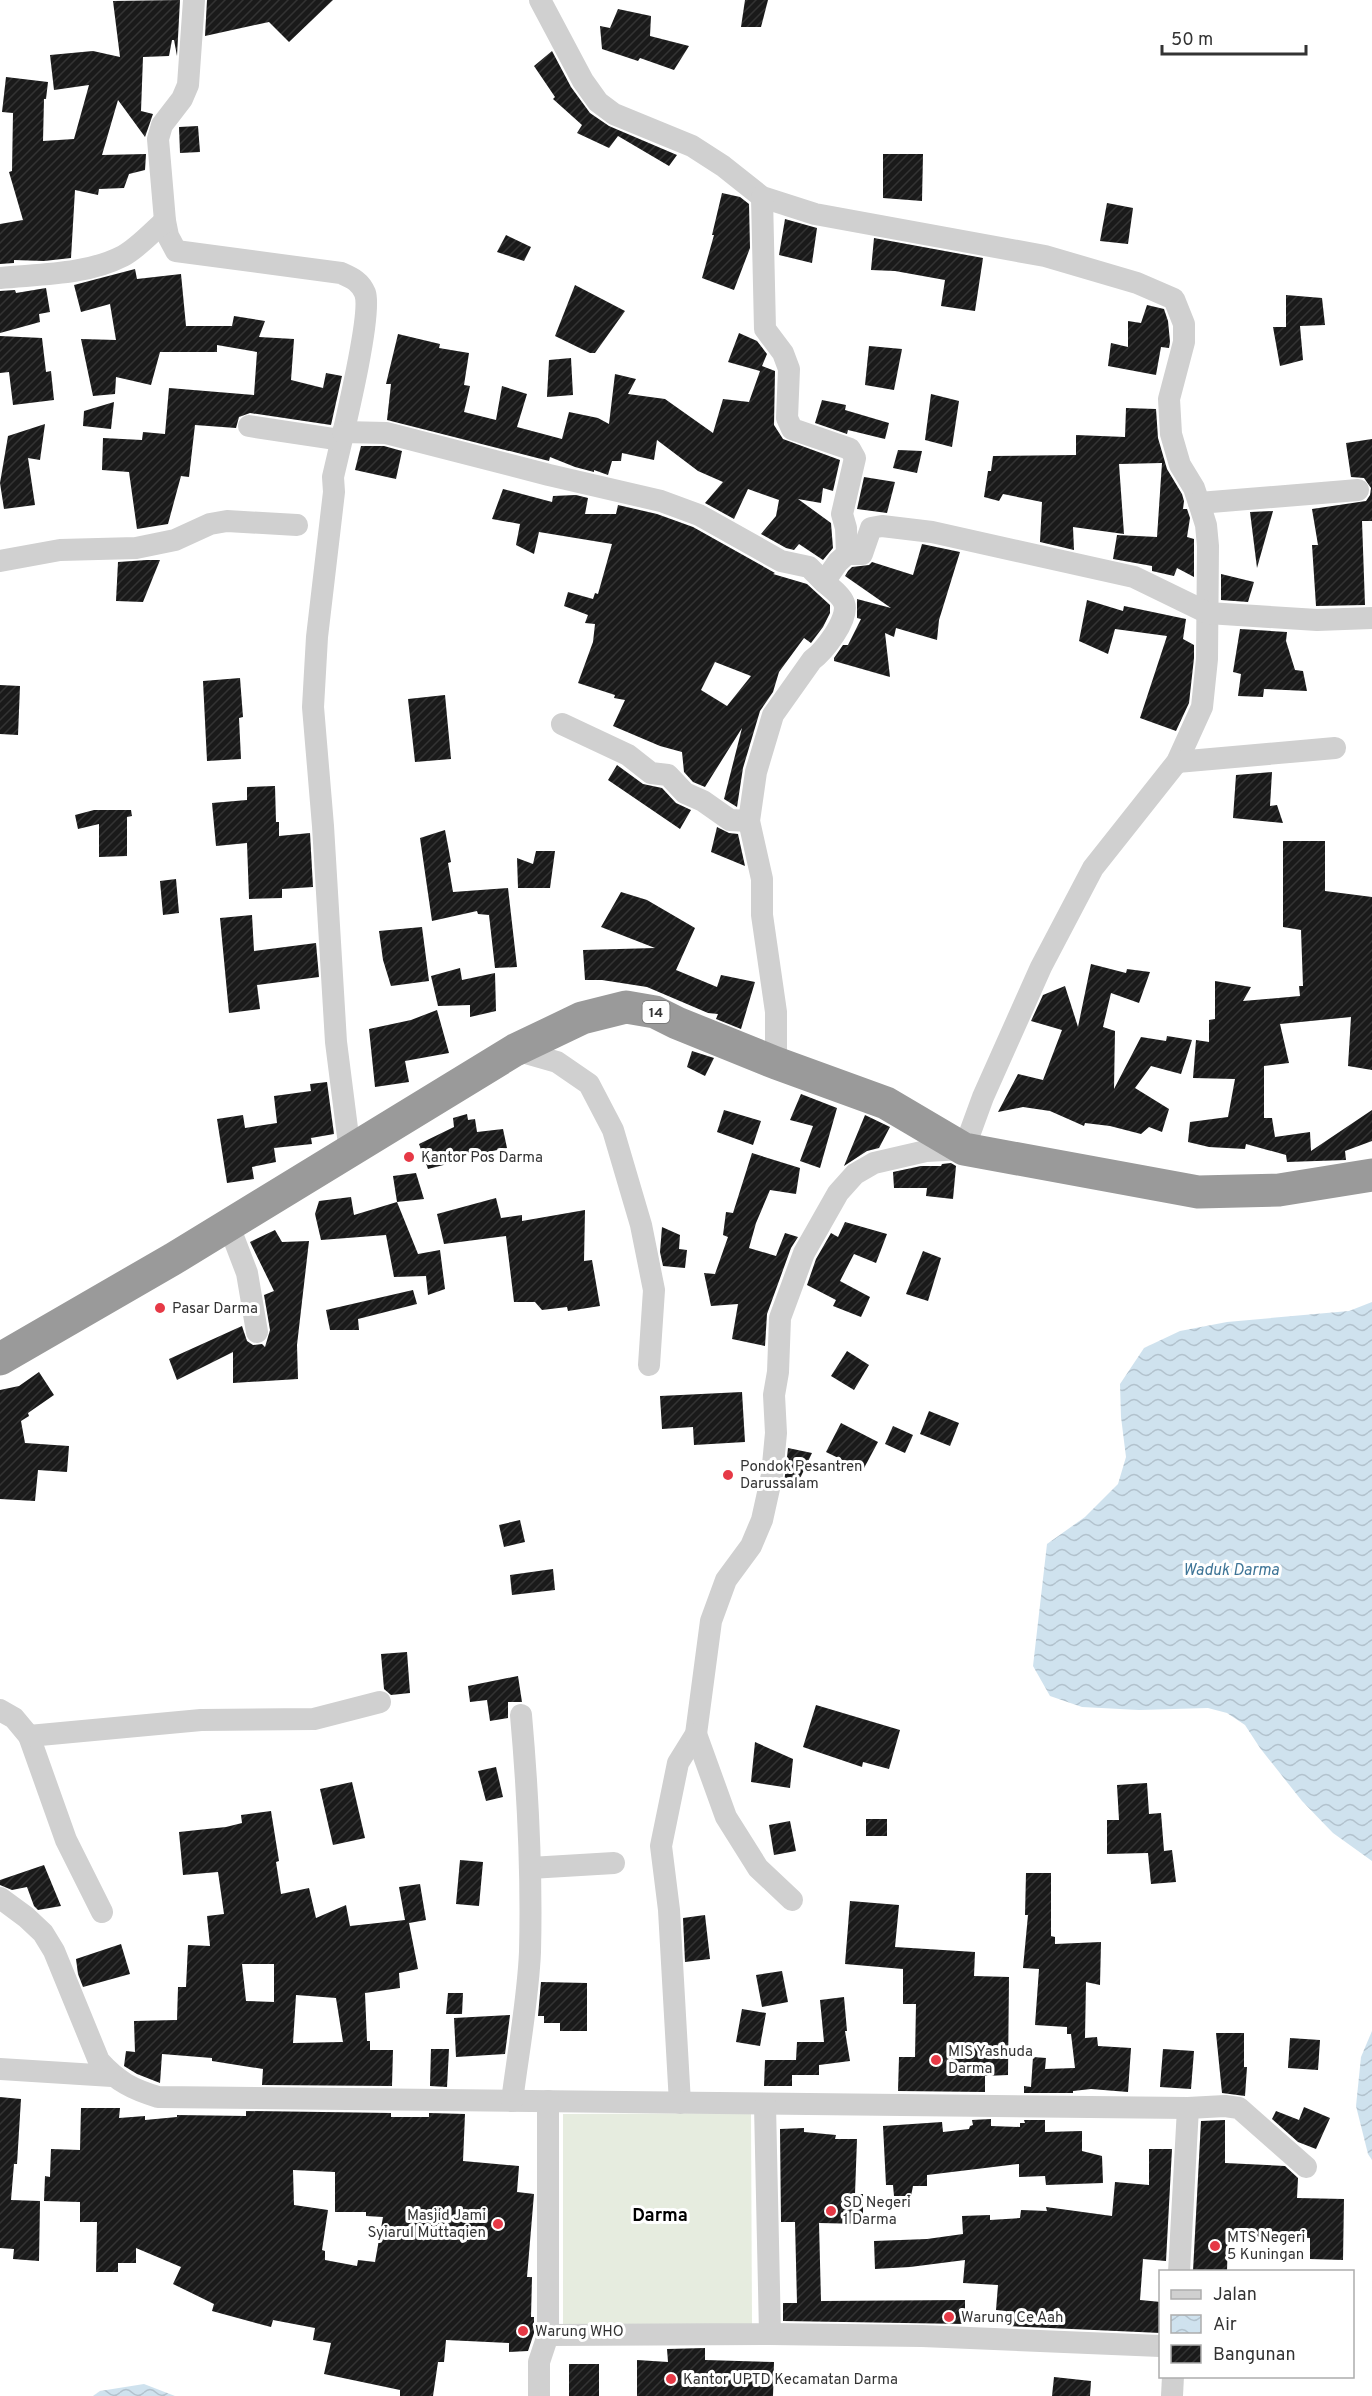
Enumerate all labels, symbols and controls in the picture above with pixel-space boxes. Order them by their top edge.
scale bar [1162,18,1306,56]
text: 50 m [1171,29,1213,52]
road number: 14 [642,1001,670,1023]
place label: Kantor Pos Darma [421,1149,543,1168]
marker: Kantor Pos Darma [402,1150,416,1164]
place label: Pasar Darma [172,1300,258,1319]
marker: Pasar Darma [153,1301,167,1315]
place label: Pondok Pesantren Darussalam [740,1458,863,1494]
marker: Pondok Pesantren Darussalam [721,1468,735,1482]
water label: Waduk Darma [1183,1561,1280,1581]
place label: MIS Yashuda Darma [948,2043,1033,2079]
marker: MIS Yashuda Darma [929,2053,943,2067]
place label: SD Negeri 1 Darma [843,2194,911,2230]
marker: SD Negeri 1 Darma [824,2204,838,2218]
district label: Darma [632,2205,688,2228]
place label: Masjid Jami Syiarul Muttaqien [367,2207,486,2243]
marker: Masjid Jami Syiarul Muttaqien [491,2217,505,2231]
place label: MTS Negeri 5 Kuningan [1227,2229,1305,2265]
marker: MTS Negeri 5 Kuningan [1208,2239,1222,2253]
legend [1159,2270,1354,2378]
text: Jalan [1213,2284,1257,2307]
place label: Warung Ce Aah [961,2309,1063,2328]
marker: Warung Ce Aah [942,2310,956,2324]
text: Air [1213,2314,1237,2337]
place label: Warung WHO [535,2323,624,2342]
marker: Warung WHO [516,2324,530,2338]
text: Bangunan [1213,2344,1296,2367]
place label: Kantor UPTD Kecamatan Darma [683,2371,898,2390]
marker: Kantor UPTD Kecamatan Darma [664,2372,678,2386]

